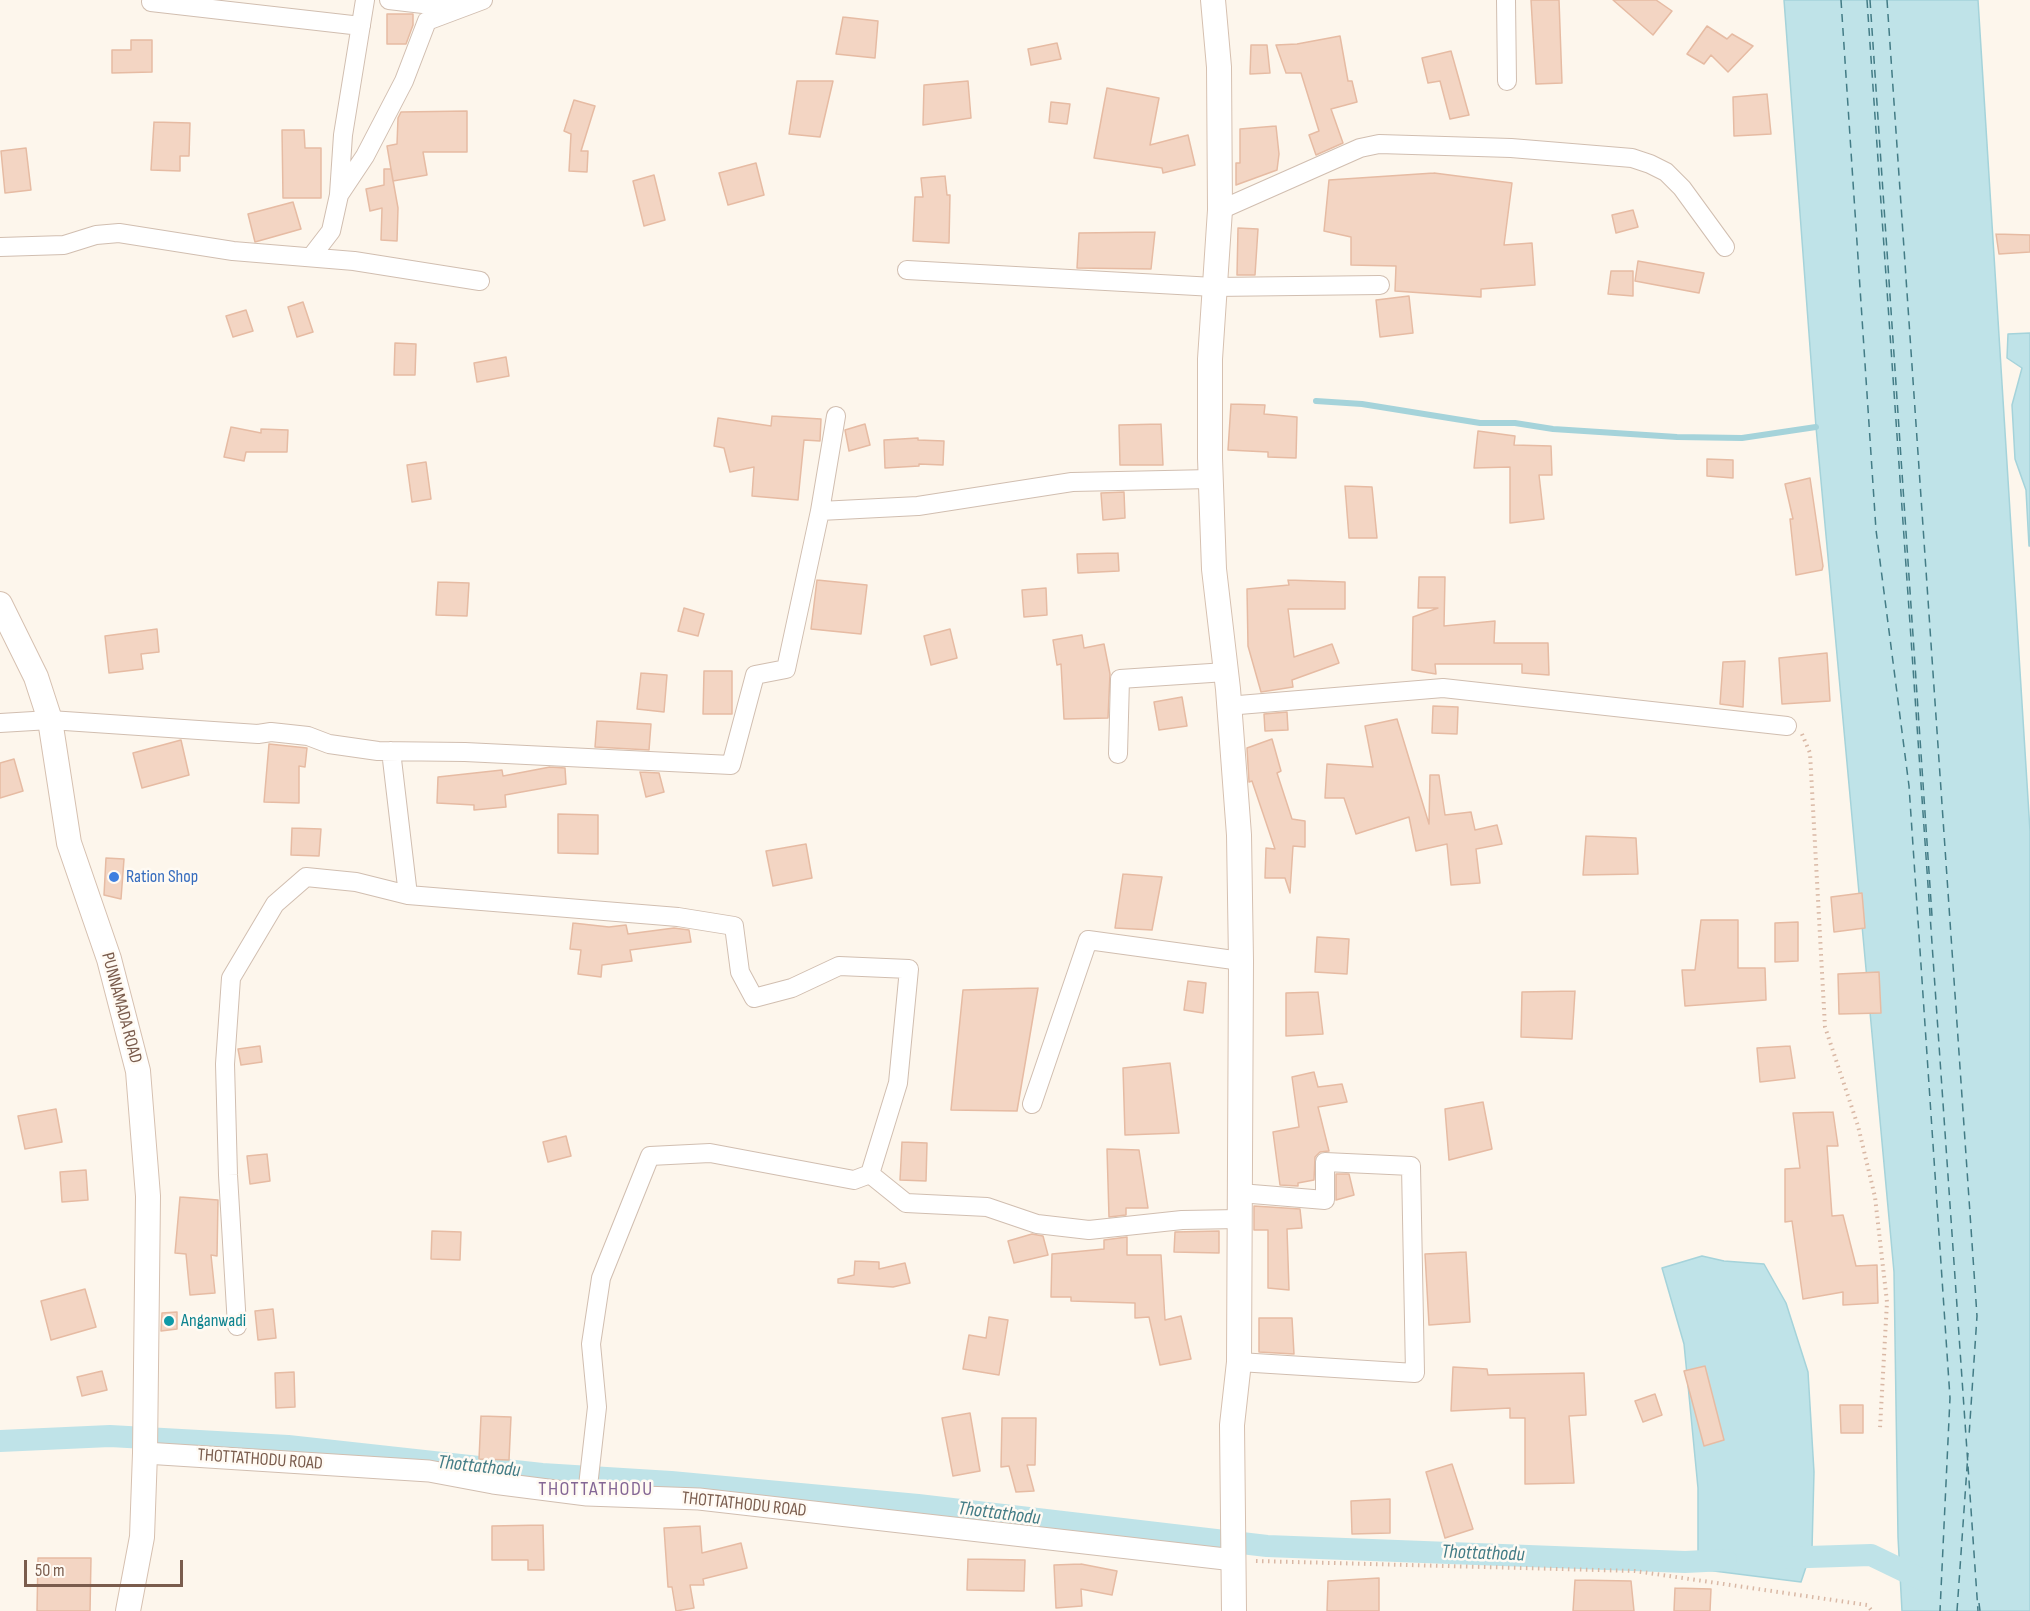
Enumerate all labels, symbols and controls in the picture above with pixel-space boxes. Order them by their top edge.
place label: Ration Shop [126,866,198,888]
marker: Ration Shop [107,870,121,884]
street label: PUNNAMADA ROAD [96,950,146,1066]
place label: Anganwadi [181,1310,246,1332]
marker: Anganwadi [162,1314,176,1328]
street label: THOTTATHODU ROAD [197,1445,323,1475]
water label: Thottathodu [436,1451,522,1483]
district label: THOTTATHODU [538,1478,654,1502]
street label: THOTTATHODU ROAD [681,1488,807,1522]
water label: Thottathodu [956,1497,1042,1531]
water label: Thottathodu [1441,1541,1525,1567]
scale bar [27,1548,186,1586]
text: 50 m [35,1560,65,1581]

